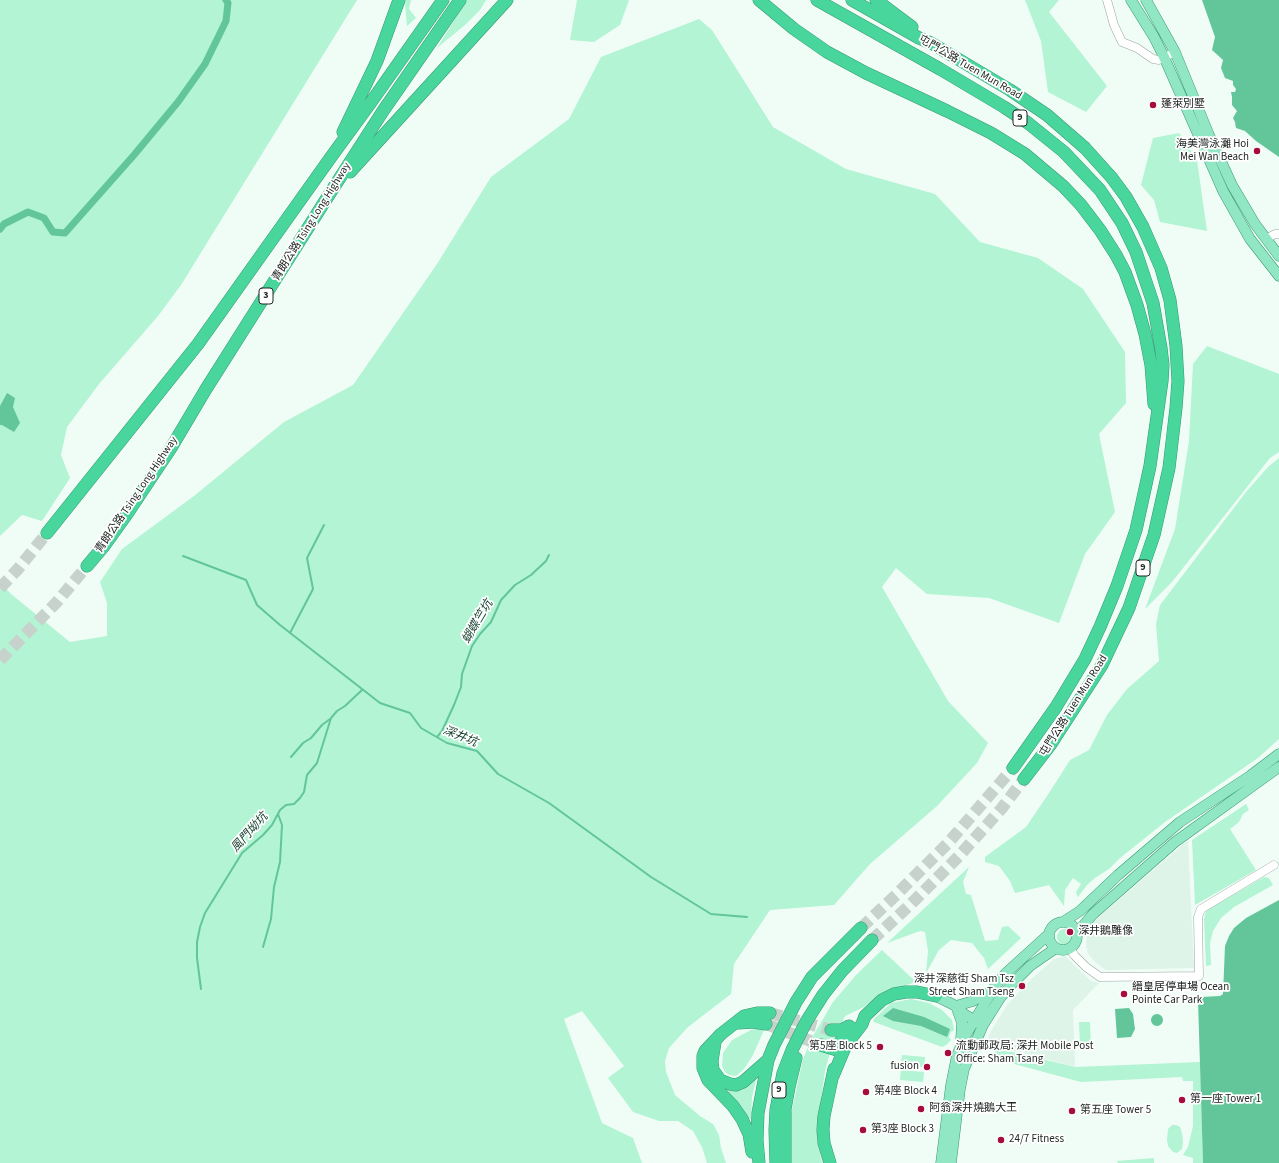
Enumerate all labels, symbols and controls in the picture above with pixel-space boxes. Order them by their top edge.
street label: 屯門公路 Tuen Mun Road [916,33,1024,103]
place label: 蓬萊別墅 [1161,98,1205,112]
marker: 蓬萊別墅 [1148,100,1158,110]
road number: 9 [1013,110,1027,126]
place label: 海美灣泳灘 Hoi Mei Wan Beach [1176,138,1249,164]
marker: 海美灣泳灘 Hoi Mei Wan Beach [1252,146,1262,156]
street label: 青朗公路 Tsing Long Highway [270,160,354,284]
road number: 3 [259,288,273,304]
street label: 青朗公路 Tsing Long Highway [93,434,181,556]
road number: 9 [1136,560,1150,576]
water label: 蝴蝶竺坑 [459,598,497,646]
street label: 屯門公路 Tuen Mun Road [1037,653,1111,759]
water label: 深井坑 [441,724,479,750]
water label: 風門坳坑 [229,810,271,856]
place label: 深井鵝雕像 [1078,925,1133,939]
marker: 深井鵝雕像 [1065,927,1075,937]
place label: 深井深慈街 Sham Tsz Street Sham Tseng [914,973,1014,999]
marker: 深井深慈街 Sham Tsz Street Sham Tseng [1017,981,1027,991]
place label: 縉皇居停車場 Ocean Pointe Car Park [1132,981,1229,1007]
marker: 縉皇居停車場 Ocean Pointe Car Park [1119,989,1129,999]
place label: 第5座 Block 5 [809,1040,872,1054]
place label: 流動郵政局: 深井 Mobile Post Office: Sham Tsang [956,1040,1093,1066]
marker: 第5座 Block 5 [875,1042,885,1052]
marker: 流動郵政局: 深井 Mobile Post Office: Sham Tsang [943,1048,953,1058]
place label: fusion [891,1060,919,1074]
marker: fusion [922,1062,932,1072]
road number: 9 [772,1082,786,1098]
place label: 第4座 Block 4 [874,1085,937,1099]
marker: 第4座 Block 4 [861,1087,871,1097]
place label: 第一座 Tower 1 [1190,1093,1261,1107]
marker: 第一座 Tower 1 [1177,1095,1187,1105]
place label: 阿翁深井燒鵝大王 [929,1102,1017,1116]
marker: 阿翁深井燒鵝大王 [916,1104,926,1114]
place label: 第五座 Tower 5 [1080,1104,1151,1118]
marker: 第五座 Tower 5 [1067,1106,1077,1116]
place label: 第3座 Block 3 [871,1123,934,1137]
marker: 第3座 Block 3 [858,1125,868,1135]
place label: 24/7 Fitness [1009,1133,1064,1147]
marker: 24/7 Fitness [996,1135,1006,1145]

